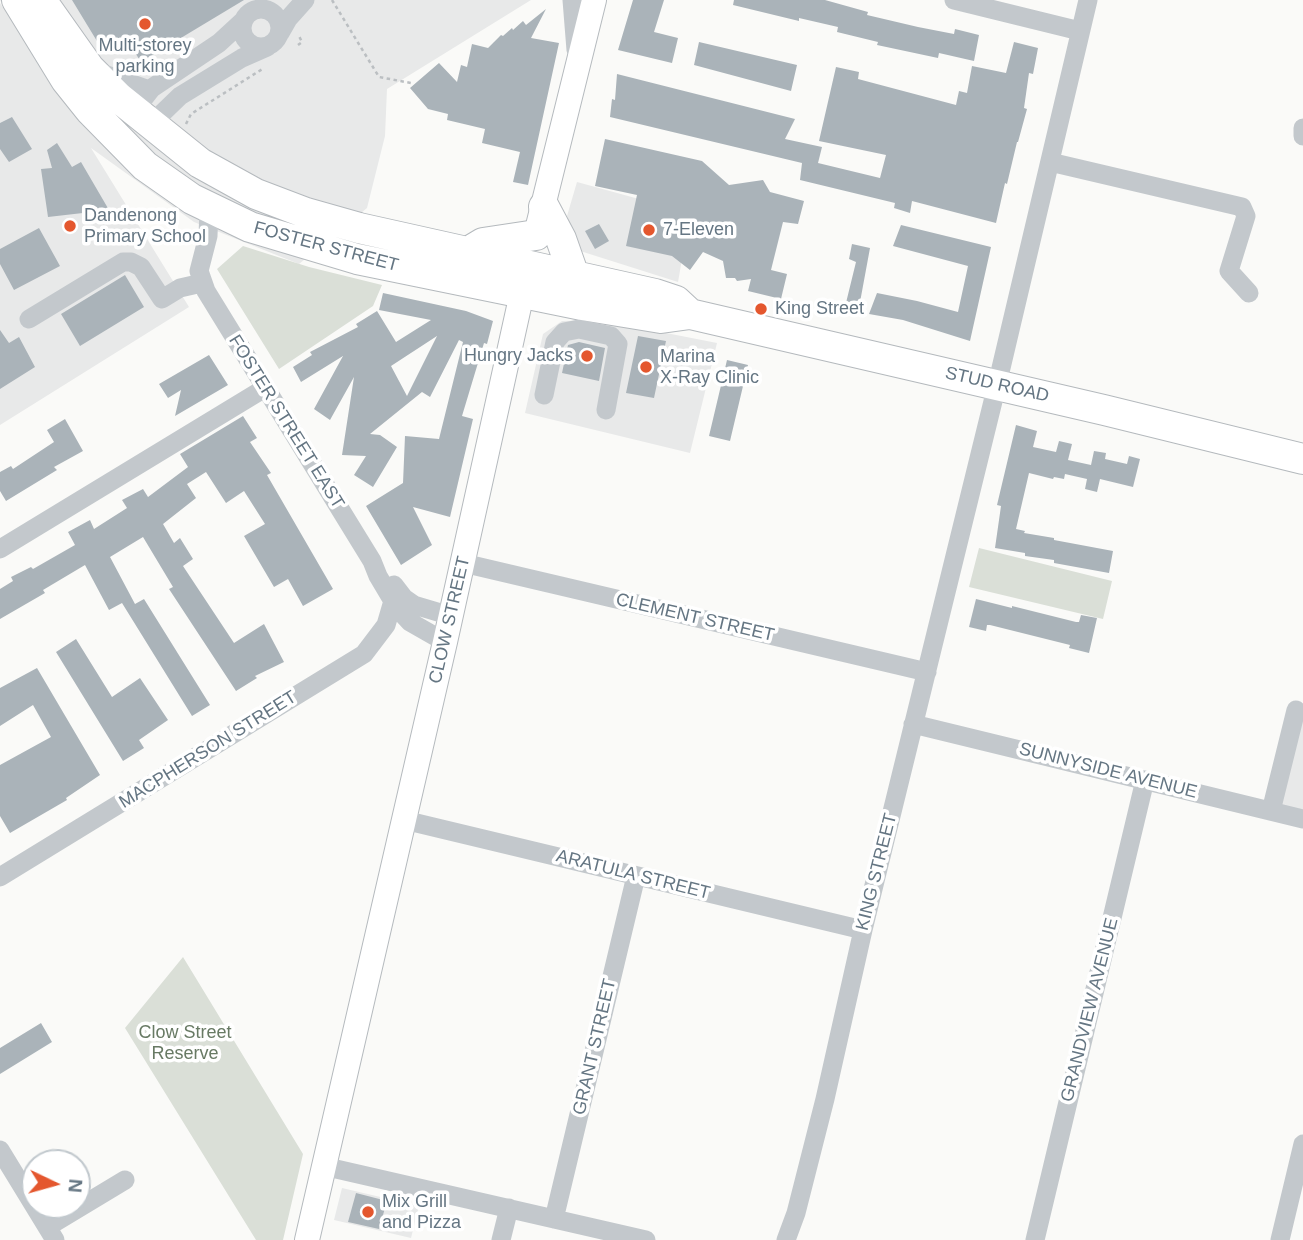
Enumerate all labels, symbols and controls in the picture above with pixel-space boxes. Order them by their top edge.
marker: Multi-storey parking [137,16,153,32]
place label: Multi-storey parking [98,35,192,78]
place label: Dandenong Primary School [84,205,206,248]
street label: FOSTER STREET [251,217,401,277]
marker: Dandenong Primary School [62,218,78,234]
place label: 7-Eleven [663,219,734,241]
marker: 7-Eleven [641,222,657,238]
place label: King Street [775,298,864,320]
marker: King Street [753,301,769,317]
street label: FOSTER STREET EAST [224,331,348,513]
place label: Hungry Jacks [464,345,573,367]
place label: Marina X-Ray Clinic [660,346,759,388]
marker: Hungry Jacks [579,348,595,364]
marker: Marina X-Ray Clinic [638,359,654,375]
street label: STUD ROAD [943,363,1051,407]
street label: CLOW STREET [425,554,475,686]
street label: CLEMENT STREET [614,589,776,647]
street label: MACPHERSON STREET [115,687,301,813]
street label: SUNNYSIDE AVENUE [1017,738,1199,804]
street label: KING STREET [852,811,902,933]
street label: ARATULA STREET [554,845,712,905]
street label: GRANDVIEW AVENUE [1057,916,1123,1104]
street label: GRANT STREET [569,977,621,1117]
park label: Clow Street Reserve [138,1022,232,1064]
north arrow [21,1149,91,1219]
text: N [64,1178,86,1193]
place label: Mix Grill and Pizza [382,1191,461,1234]
marker: Mix Grill and Pizza [360,1204,376,1220]

